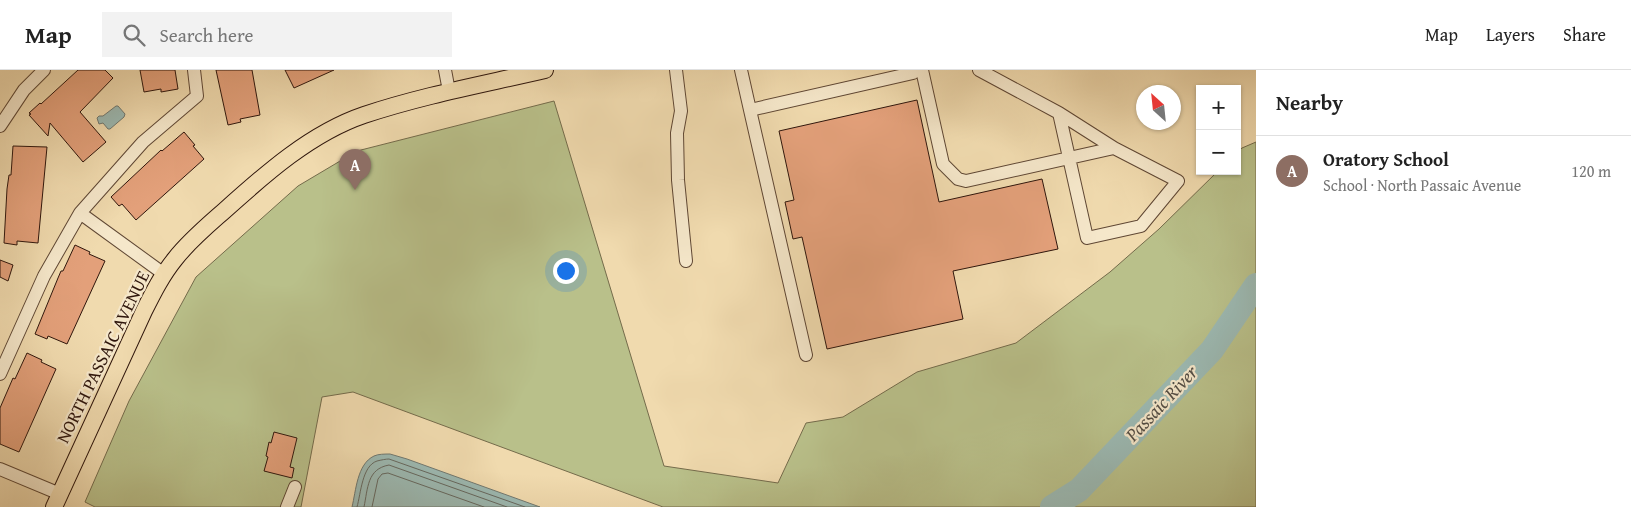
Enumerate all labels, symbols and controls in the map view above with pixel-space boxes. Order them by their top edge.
search box [102,12,452,57]
text: Map [25,17,72,52]
icon: search [120,21,148,49]
text: Search here [160,21,253,49]
text: Map [1425,21,1458,48]
text: Layers [1486,21,1535,48]
text: Share [1563,21,1606,48]
north arrow [1136,85,1181,130]
map controls [1196,85,1241,175]
button: + [1196,85,1241,130]
text: Nearby [1276,87,1343,118]
button: − [1196,130,1241,175]
text: Oratory School [1323,145,1449,173]
pin: A [339,149,371,190]
text: A [1287,159,1297,183]
text: 120 m [1571,159,1611,183]
text: School · North Passaic Avenue [1323,173,1521,197]
your location [553,258,579,284]
street label: NORTH PASSAIC AVENUE [49,266,156,448]
water label: Passaic River [1118,358,1204,448]

